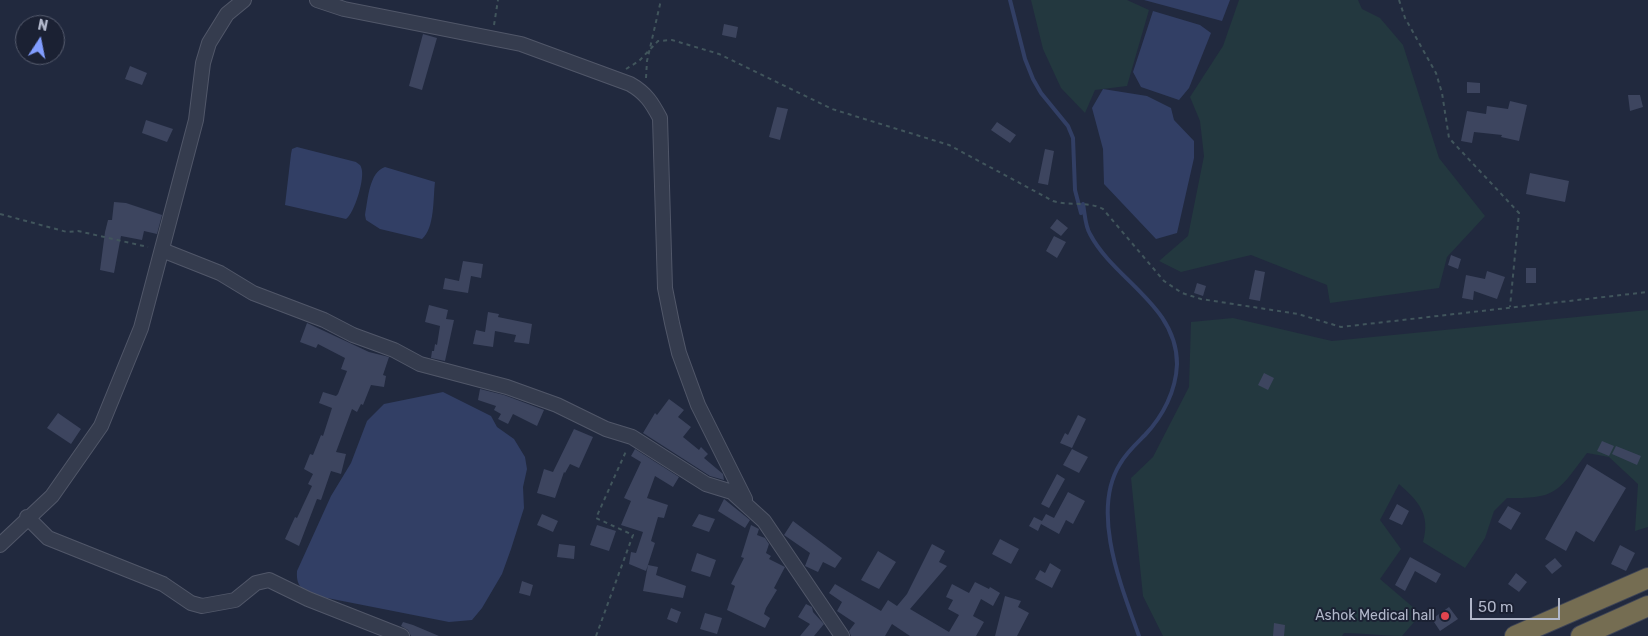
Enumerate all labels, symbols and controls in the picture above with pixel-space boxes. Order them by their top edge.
north arrow [15,15,65,65]
text: N [36,16,49,35]
scale bar [1473,588,1563,620]
text: 50 m [1478,598,1513,616]
place label: Ashok Medical hall [1315,608,1435,624]
marker: Ashok Medical hall [1439,610,1451,622]

